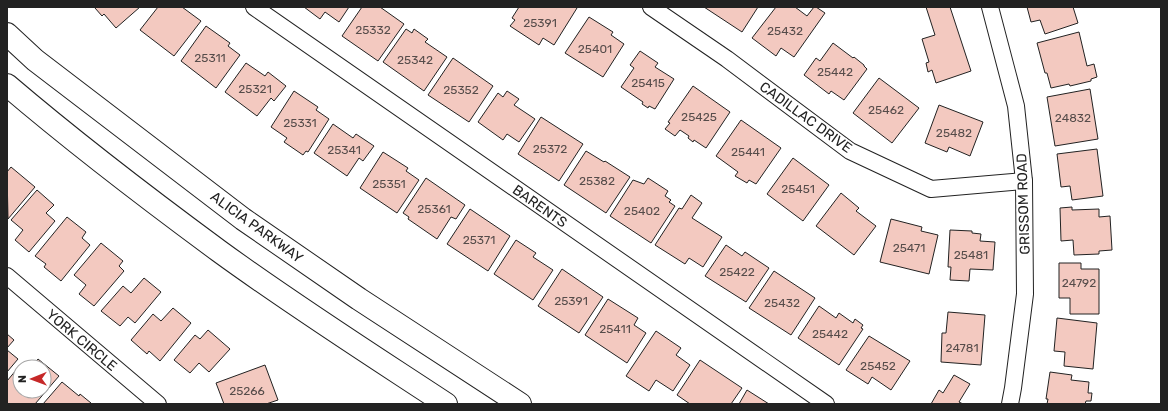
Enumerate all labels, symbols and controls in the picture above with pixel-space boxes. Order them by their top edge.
house number: 25391 [523,16,557,30]
house number: 25332 [355,23,391,37]
house number: 25432 [767,24,803,38]
house number: 25401 [578,42,612,56]
house number: 25311 [194,51,226,65]
house number: 25342 [397,53,433,67]
house number: 25442 [817,65,853,79]
house number: 25415 [631,76,665,90]
street label: CADILLAC DRIVE [756,78,855,157]
house number: 25321 [238,82,272,96]
house number: 25352 [443,83,479,97]
house number: 25462 [868,103,904,117]
house number: 25425 [681,110,717,124]
house number: 24832 [1055,111,1091,125]
house number: 25331 [283,116,317,130]
house number: 25482 [936,126,972,140]
house number: 25372 [533,142,567,156]
house number: 25341 [327,143,361,157]
house number: 25441 [731,145,765,159]
street label: GRISSOM ROAD [1013,153,1034,255]
house number: 25382 [579,174,615,188]
house number: 25351 [372,177,406,191]
street label: BARENTS [509,181,571,232]
house number: 25451 [781,182,815,196]
street label: ALICIA PARKWAY [207,188,306,267]
house number: 25361 [417,202,451,216]
house number: 25402 [624,204,660,218]
house number: 25371 [463,233,495,247]
house number: 25471 [893,241,925,255]
house number: 25481 [954,248,988,262]
house number: 25422 [719,265,755,279]
house number: 24792 [1062,276,1096,290]
house number: 25391 [554,294,588,308]
house number: 25432 [764,296,800,310]
street label: YORK CIRCLE [43,306,120,375]
house number: 25411 [599,322,631,336]
house number: 25442 [812,327,848,341]
house number: 24781 [945,341,979,355]
north arrow [12,359,52,399]
house number: 25452 [860,359,896,373]
text: N [16,375,29,383]
house number: 25266 [229,384,265,398]

